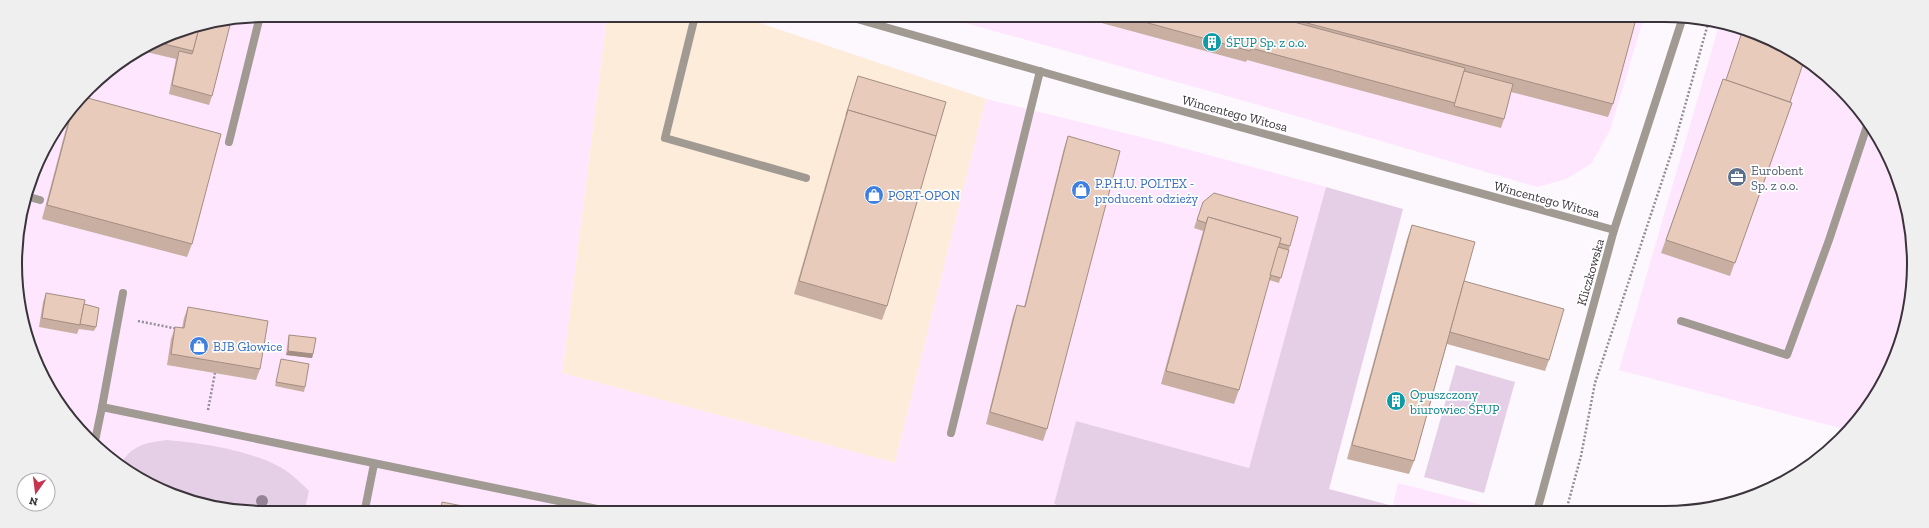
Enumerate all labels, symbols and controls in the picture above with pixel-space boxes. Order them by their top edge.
building icon: ŚFUP Sp. z o.o. [1201,31,1223,53]
place label: ŚFUP Sp. z o.o. [1226,35,1307,50]
street label: Wincentego Witosa [1180,92,1290,135]
place label: Eurobent Sp. z o.o. [1751,163,1804,193]
office icon: Eurobent Sp. z o.o. [1726,166,1748,188]
place label: P.P.H.U. POLTEX - producent odzieży [1095,176,1199,206]
street label: Wincentego Witosa [1492,178,1602,221]
shop icon: P.P.H.U. POLTEX - producent odzieży [1070,179,1092,201]
shop icon: PORT-OPON [863,184,885,206]
place label: PORT-OPON [888,188,960,203]
street label: Kliczkowska [1574,236,1607,307]
shop icon: BJB Głowice [188,335,210,357]
place label: BJB Głowice [213,339,282,354]
place label: Opuszczony biurowiec ŚFUP [1409,387,1500,417]
building icon: Opuszczony biurowiec ŚFUP [1385,390,1407,412]
north arrow [16,472,56,512]
text: N [27,494,39,509]

